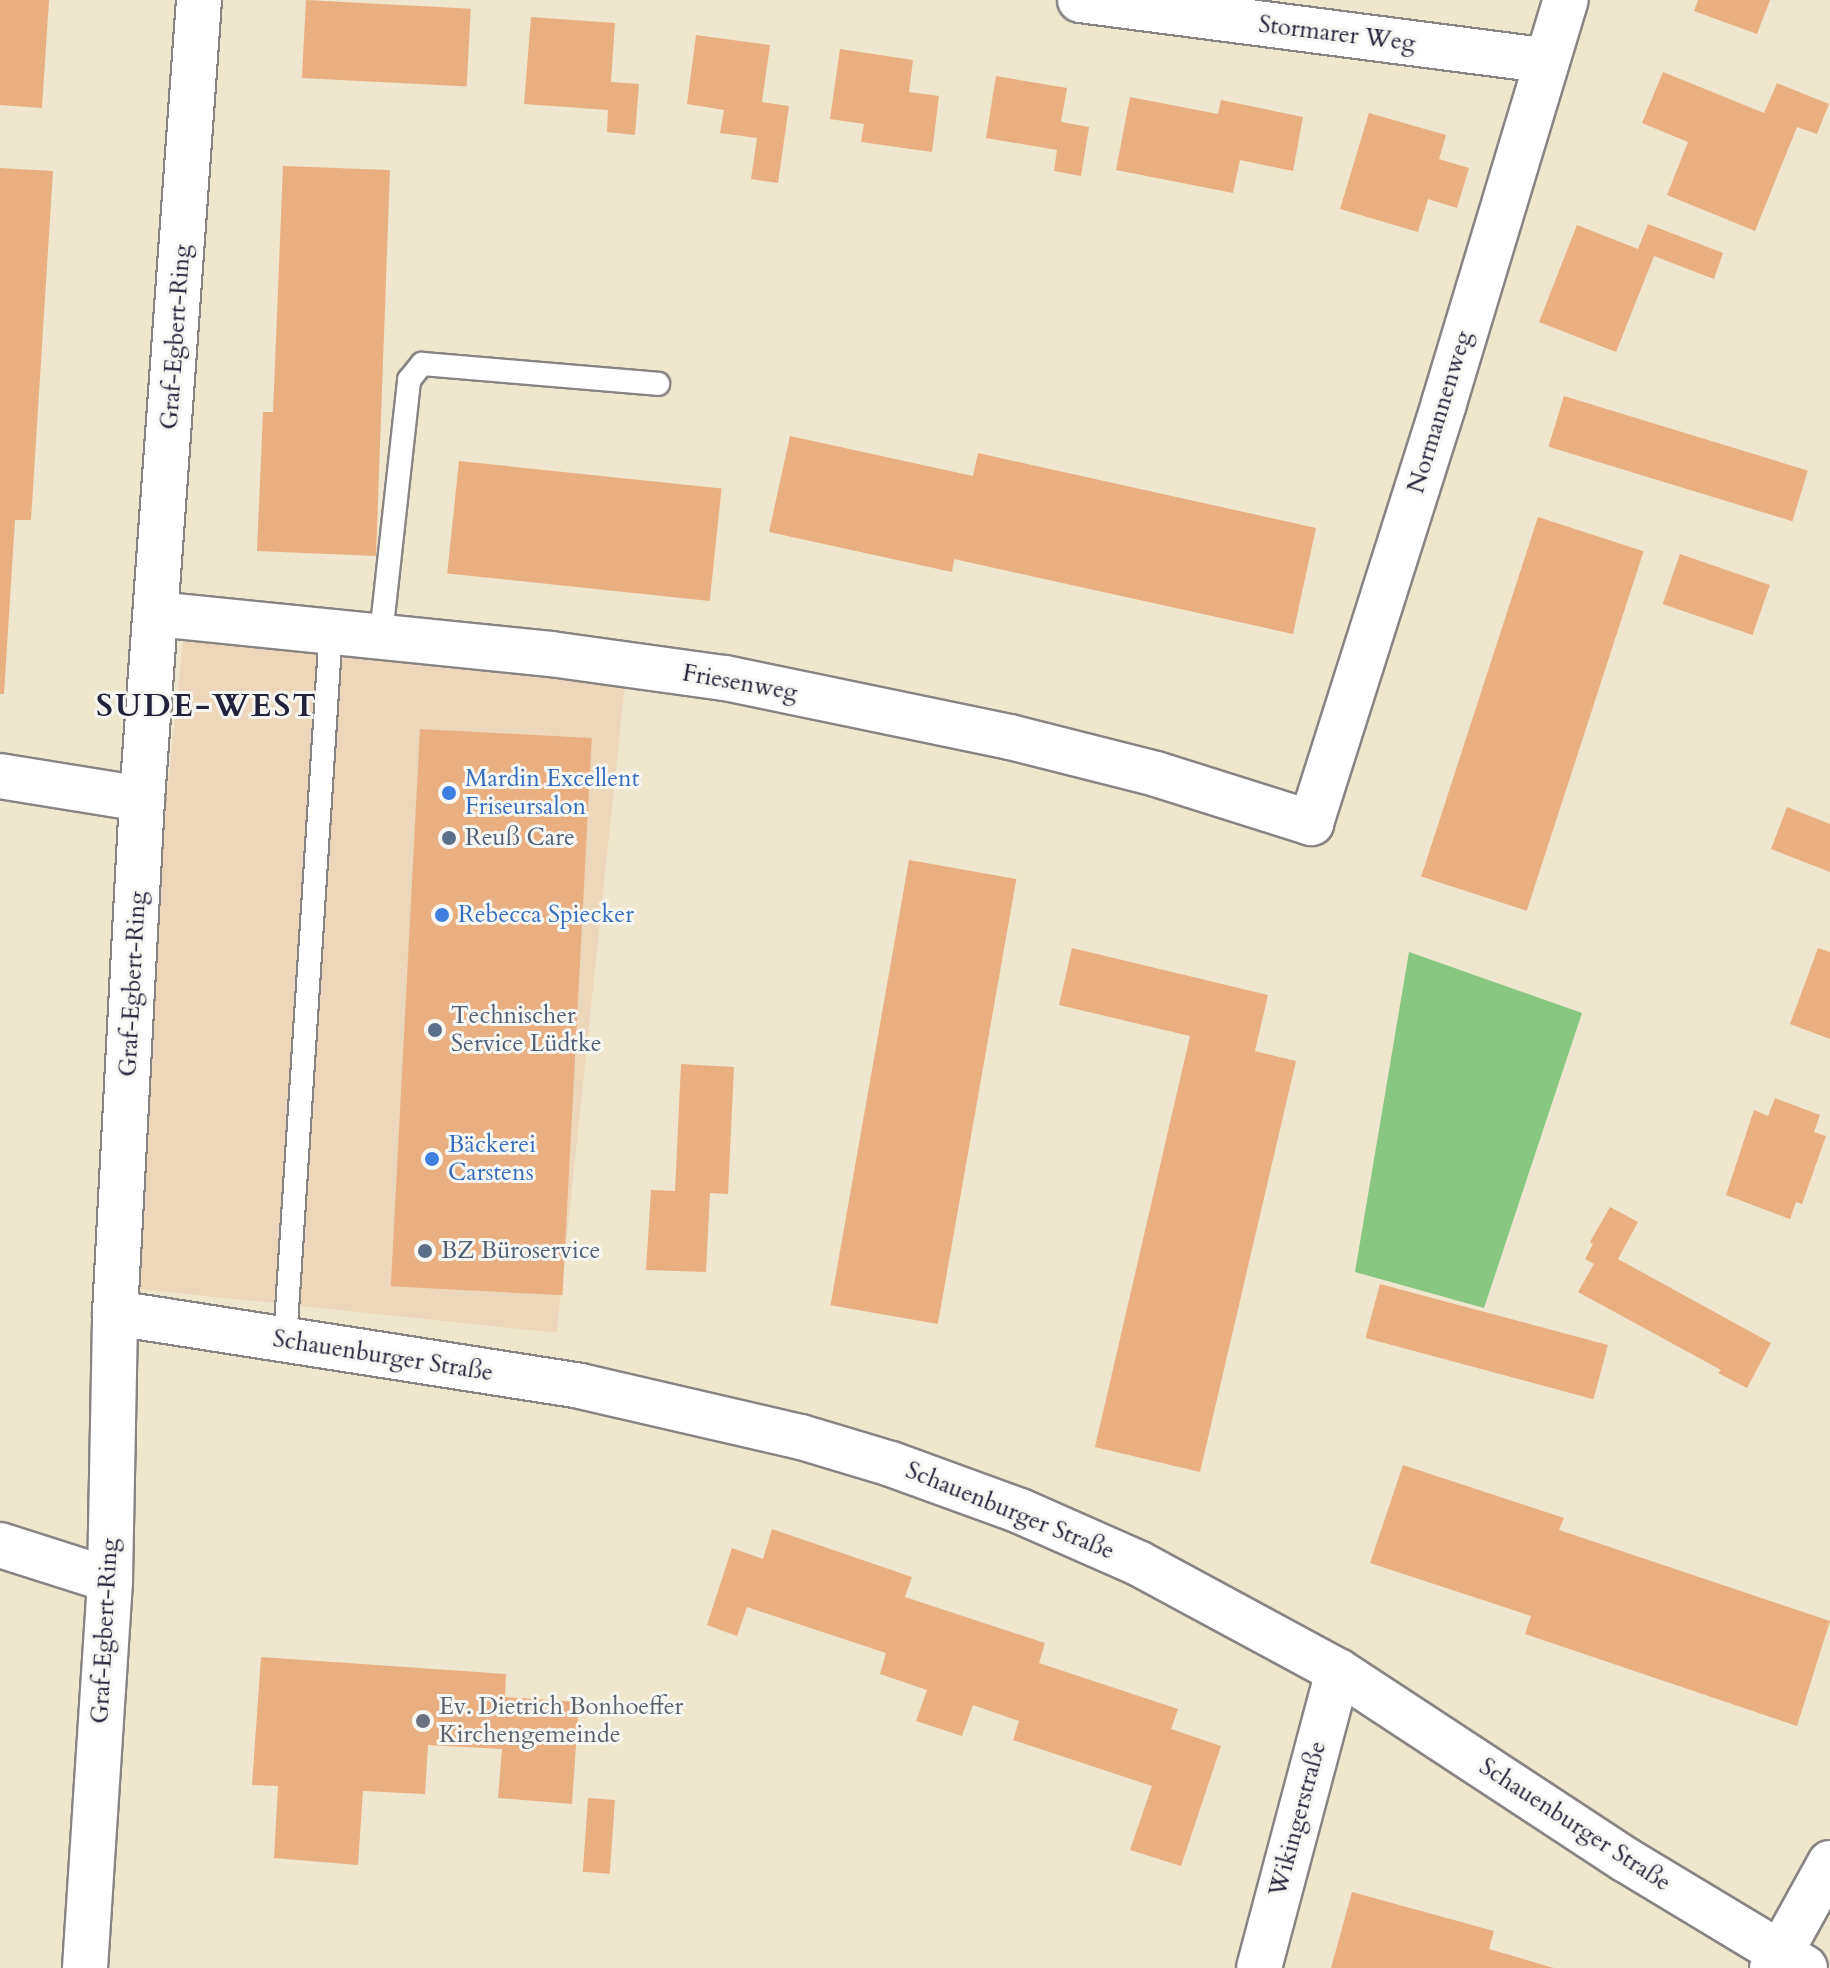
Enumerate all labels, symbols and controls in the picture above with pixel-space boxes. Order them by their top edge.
street label: Stormarer Weg [1257,10,1417,58]
street label: Graf-Egbert-Ring [155,243,197,431]
street label: Normannenweg [1402,327,1478,497]
street label: Friesenweg [680,659,800,707]
district label: SUDE-WEST [96,687,318,725]
place label: Mardin Excellent Friseursalon [465,765,639,821]
marker: Mardin Excellent Friseursalon [440,784,458,802]
place label: Reuß Care [465,824,575,852]
marker: Reuß Care [440,829,458,847]
street label: Graf-Egbert-Ring [114,891,152,1077]
place label: Rebecca Spiecker [458,901,634,929]
marker: Rebecca Spiecker [433,906,451,924]
place label: Technischer Service Lüdtke [451,1002,602,1058]
marker: Technischer Service Lüdtke [426,1021,444,1039]
place label: Bäckerei Carstens [448,1131,536,1187]
marker: Bäckerei Carstens [423,1150,441,1168]
place label: BZ Büroservice [441,1237,600,1265]
marker: BZ Büroservice [416,1242,434,1260]
street label: Schauenburger Straße [271,1324,495,1388]
street label: Schauenburger Straße [901,1456,1119,1566]
street label: Graf-Egbert-Ring [86,1538,124,1724]
place label: Ev. Dietrich Bonhoeffer Kirchengemeinde [439,1693,683,1749]
marker: Ev. Dietrich Bonhoeffer Kirchengemeinde [414,1712,432,1730]
street label: Wikingerstraße [1263,1738,1333,1900]
street label: Schauenburger Straße [1474,1752,1676,1898]

